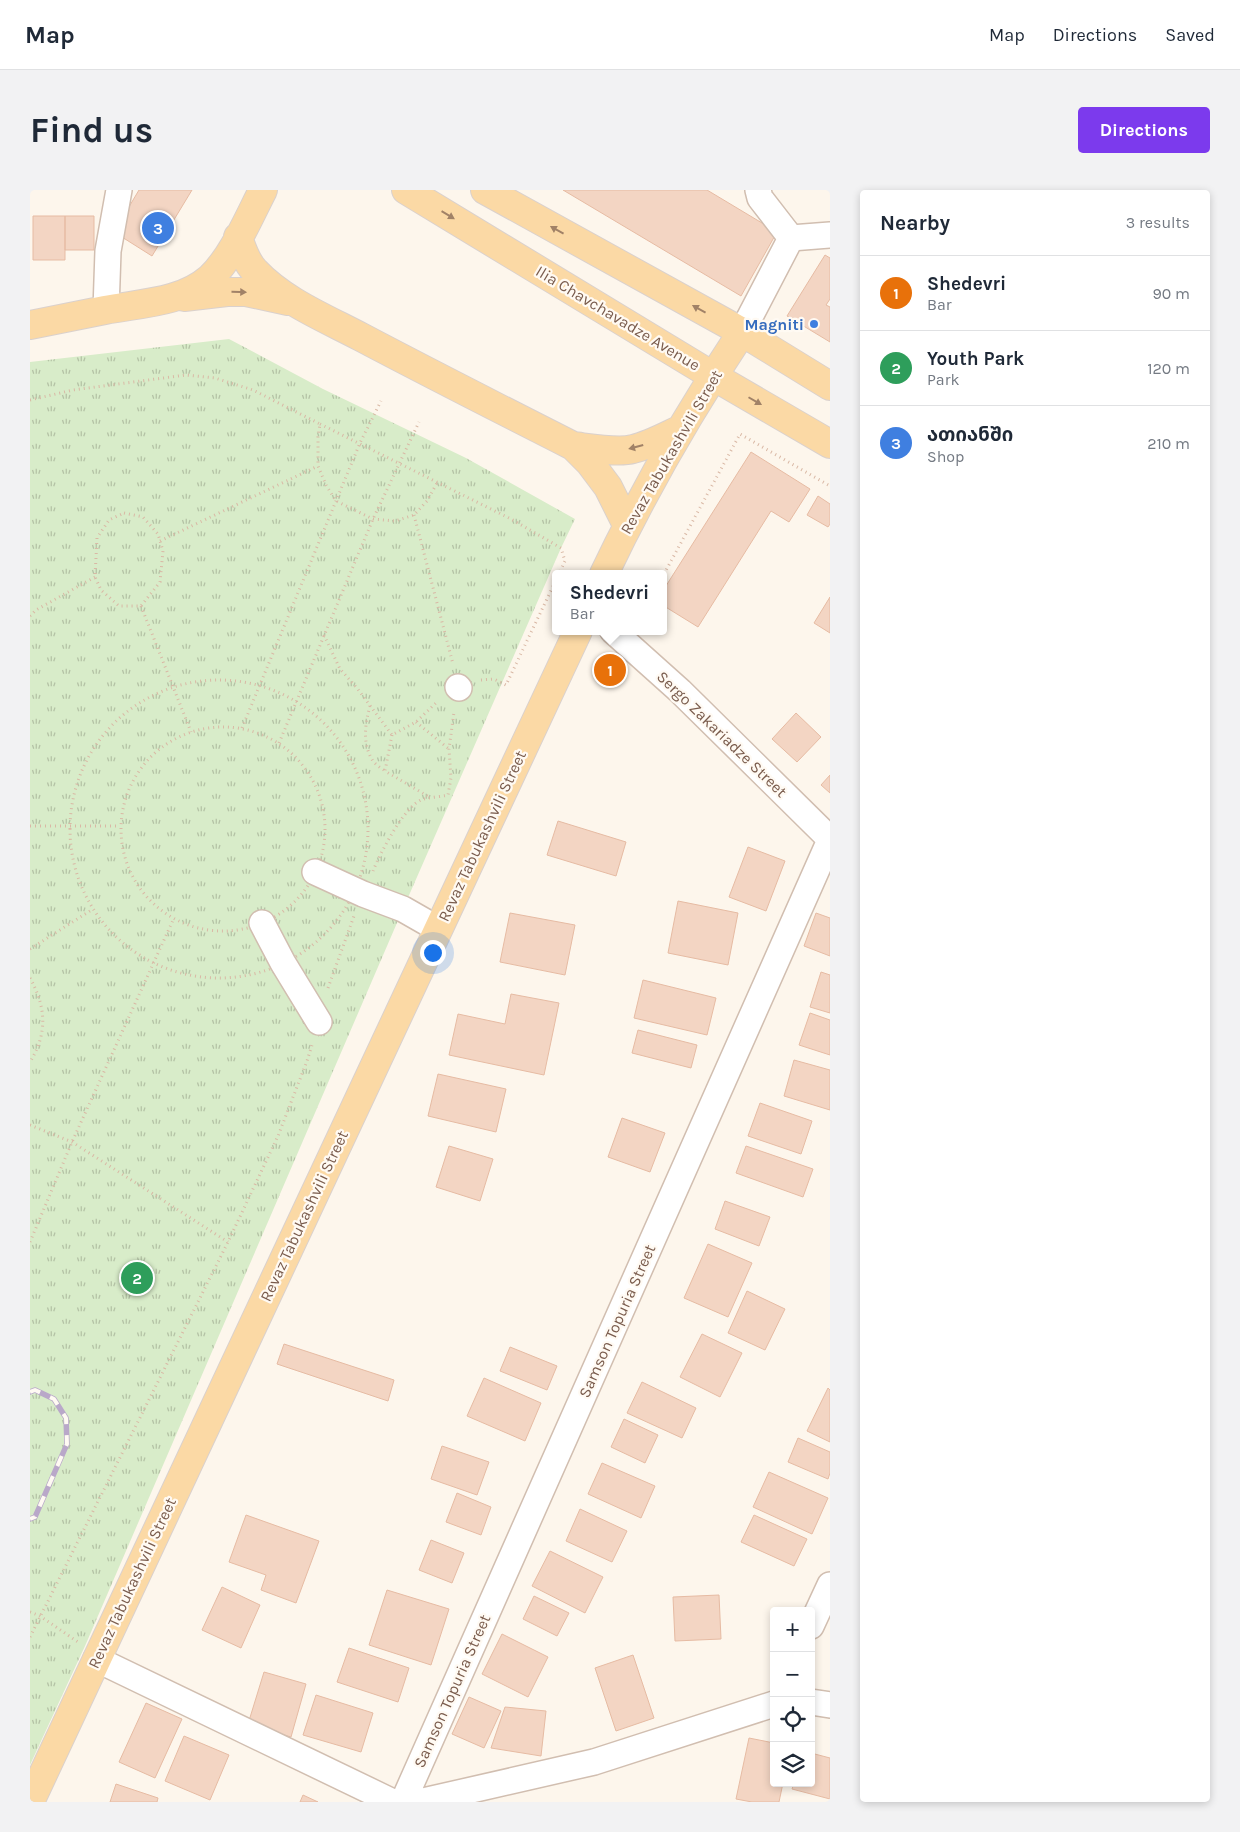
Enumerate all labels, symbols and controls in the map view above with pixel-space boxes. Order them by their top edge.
text: Map [25,21,75,49]
text: Map [989,24,1025,46]
text: Directions [1053,24,1137,46]
text: Saved [1165,24,1215,46]
button: Directions [1078,107,1210,153]
text: Find us [30,110,153,151]
pin: 3 [142,209,174,247]
one-way arrow [442,211,455,220]
text: Nearby [880,211,950,235]
text: 3 results [1126,213,1190,232]
one-way arrow [550,226,565,234]
street label: Ilia Chavchavadze Avenue [533,261,703,375]
text: Shedevri [927,273,1006,295]
text: 1 [893,284,899,303]
text: 90 m [1152,284,1190,303]
one-way arrow [231,289,247,297]
text: Bar [927,295,952,314]
one-way arrow [693,304,706,313]
place label: Magniti [745,315,804,334]
marker: Magniti [808,318,820,330]
text: Youth Park [927,348,1024,370]
text: 2 [891,359,901,378]
text: 120 m [1147,359,1190,378]
street label: Revaz Tabukashvili Street [616,366,726,538]
text: Park [927,370,959,389]
one-way arrow [748,396,762,405]
text: ათიანში [927,424,1013,446]
text: 3 [891,434,901,453]
text: 210 m [1147,434,1190,453]
one-way arrow [629,443,644,451]
text: Shop [927,447,964,466]
popup [552,570,667,635]
text: Shedevri [570,582,649,604]
text: Bar [570,604,594,623]
pin: 1 [594,651,626,689]
street label: Sergo Zakariadze Street [653,667,791,801]
street label: Revaz Tabukashvili Street [434,747,530,925]
your location [420,940,446,966]
street label: Revaz Tabukashvili Street [256,1127,352,1305]
street label: Samson Topuria Street [575,1241,659,1401]
pin: 2 [121,1259,153,1297]
street label: Revaz Tabukashvili Street [84,1494,180,1672]
map controls [770,1607,815,1787]
button: + [770,1607,815,1652]
street label: Samson Topuria Street [410,1611,494,1771]
button: − [770,1652,815,1697]
button: locate [770,1697,815,1742]
button: layers [770,1742,815,1787]

